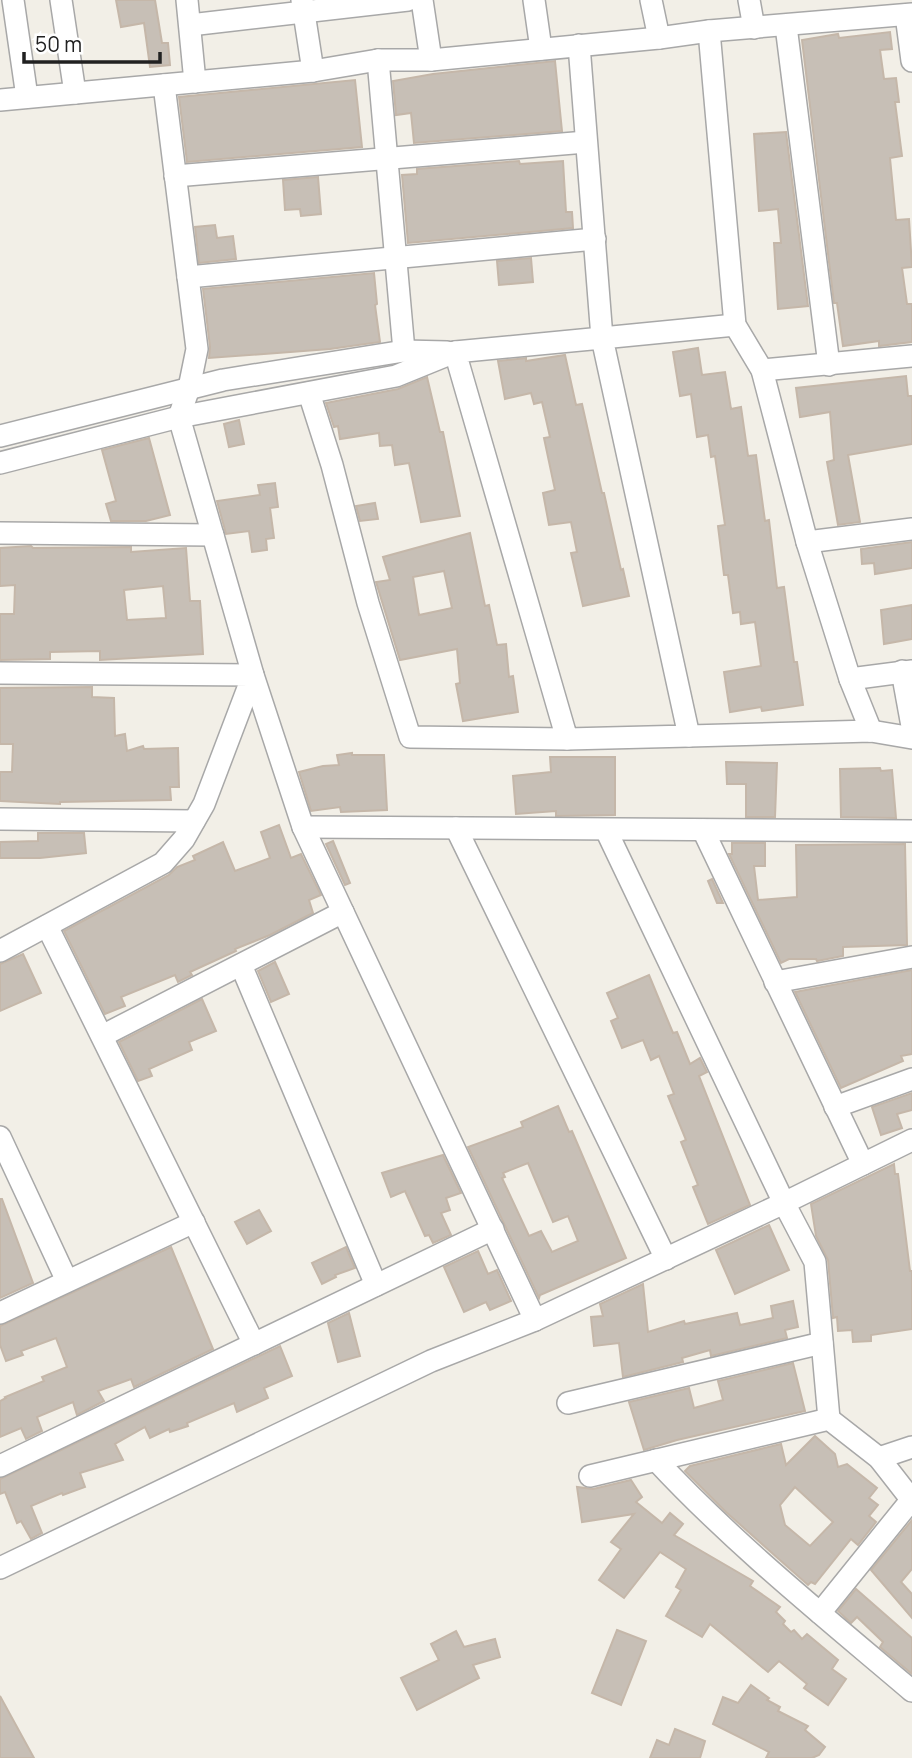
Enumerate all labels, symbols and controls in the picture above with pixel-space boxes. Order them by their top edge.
scale bar [24,21,161,65]
text: 50 m [35,30,82,58]

